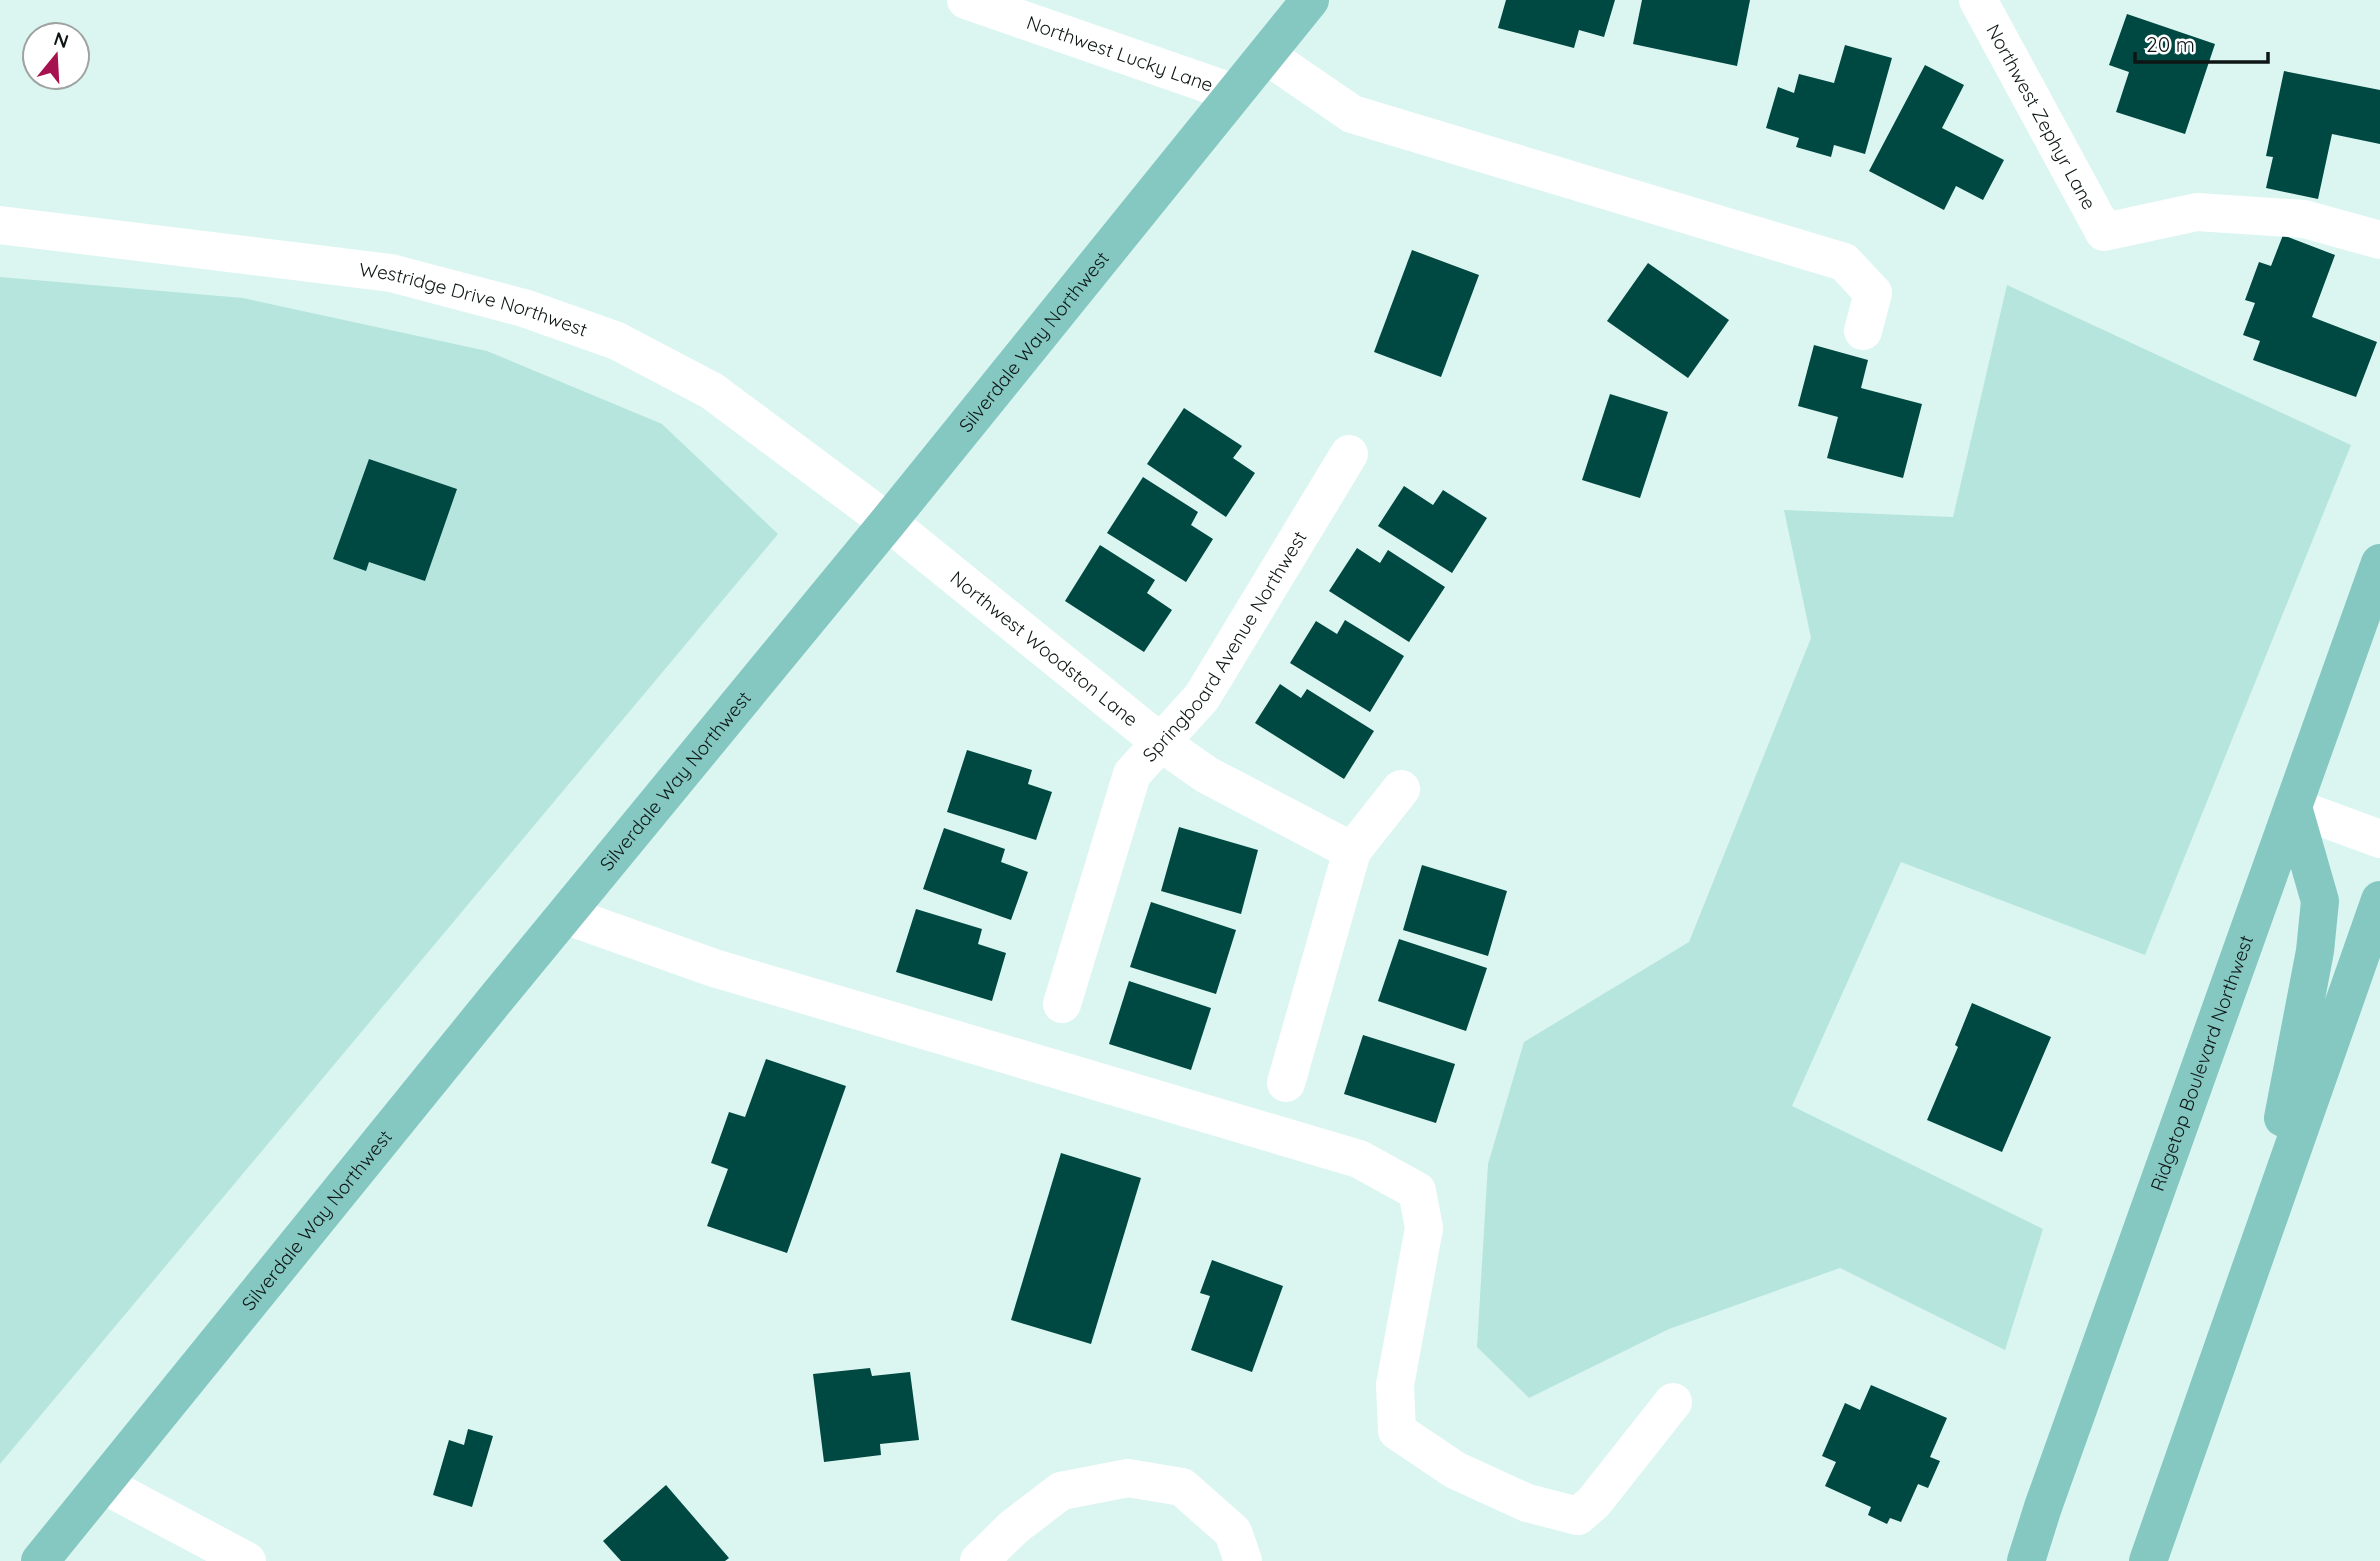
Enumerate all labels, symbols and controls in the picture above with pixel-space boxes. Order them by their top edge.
street label: Northwest Lucky Lane [1024,10,1216,97]
street label: Northwest Zephyr Lane [1981,20,2101,214]
north arrow [21,21,91,91]
scale bar [2135,21,2268,65]
text: N [51,26,72,53]
text: 20 m [2146,31,2195,57]
street label: Silverdale Way Northwest [954,246,1114,437]
street label: Westridge Drive Northwest [358,257,591,342]
street label: Springboard Avenue Northwest [1137,526,1312,767]
street label: Northwest Woodston Lane [946,565,1143,731]
street label: Silverdale Way Northwest [594,686,756,876]
street label: Ridgetop Boulevard Northwest [2145,932,2258,1194]
street label: Silverdale Way Northwest [236,1125,397,1315]

